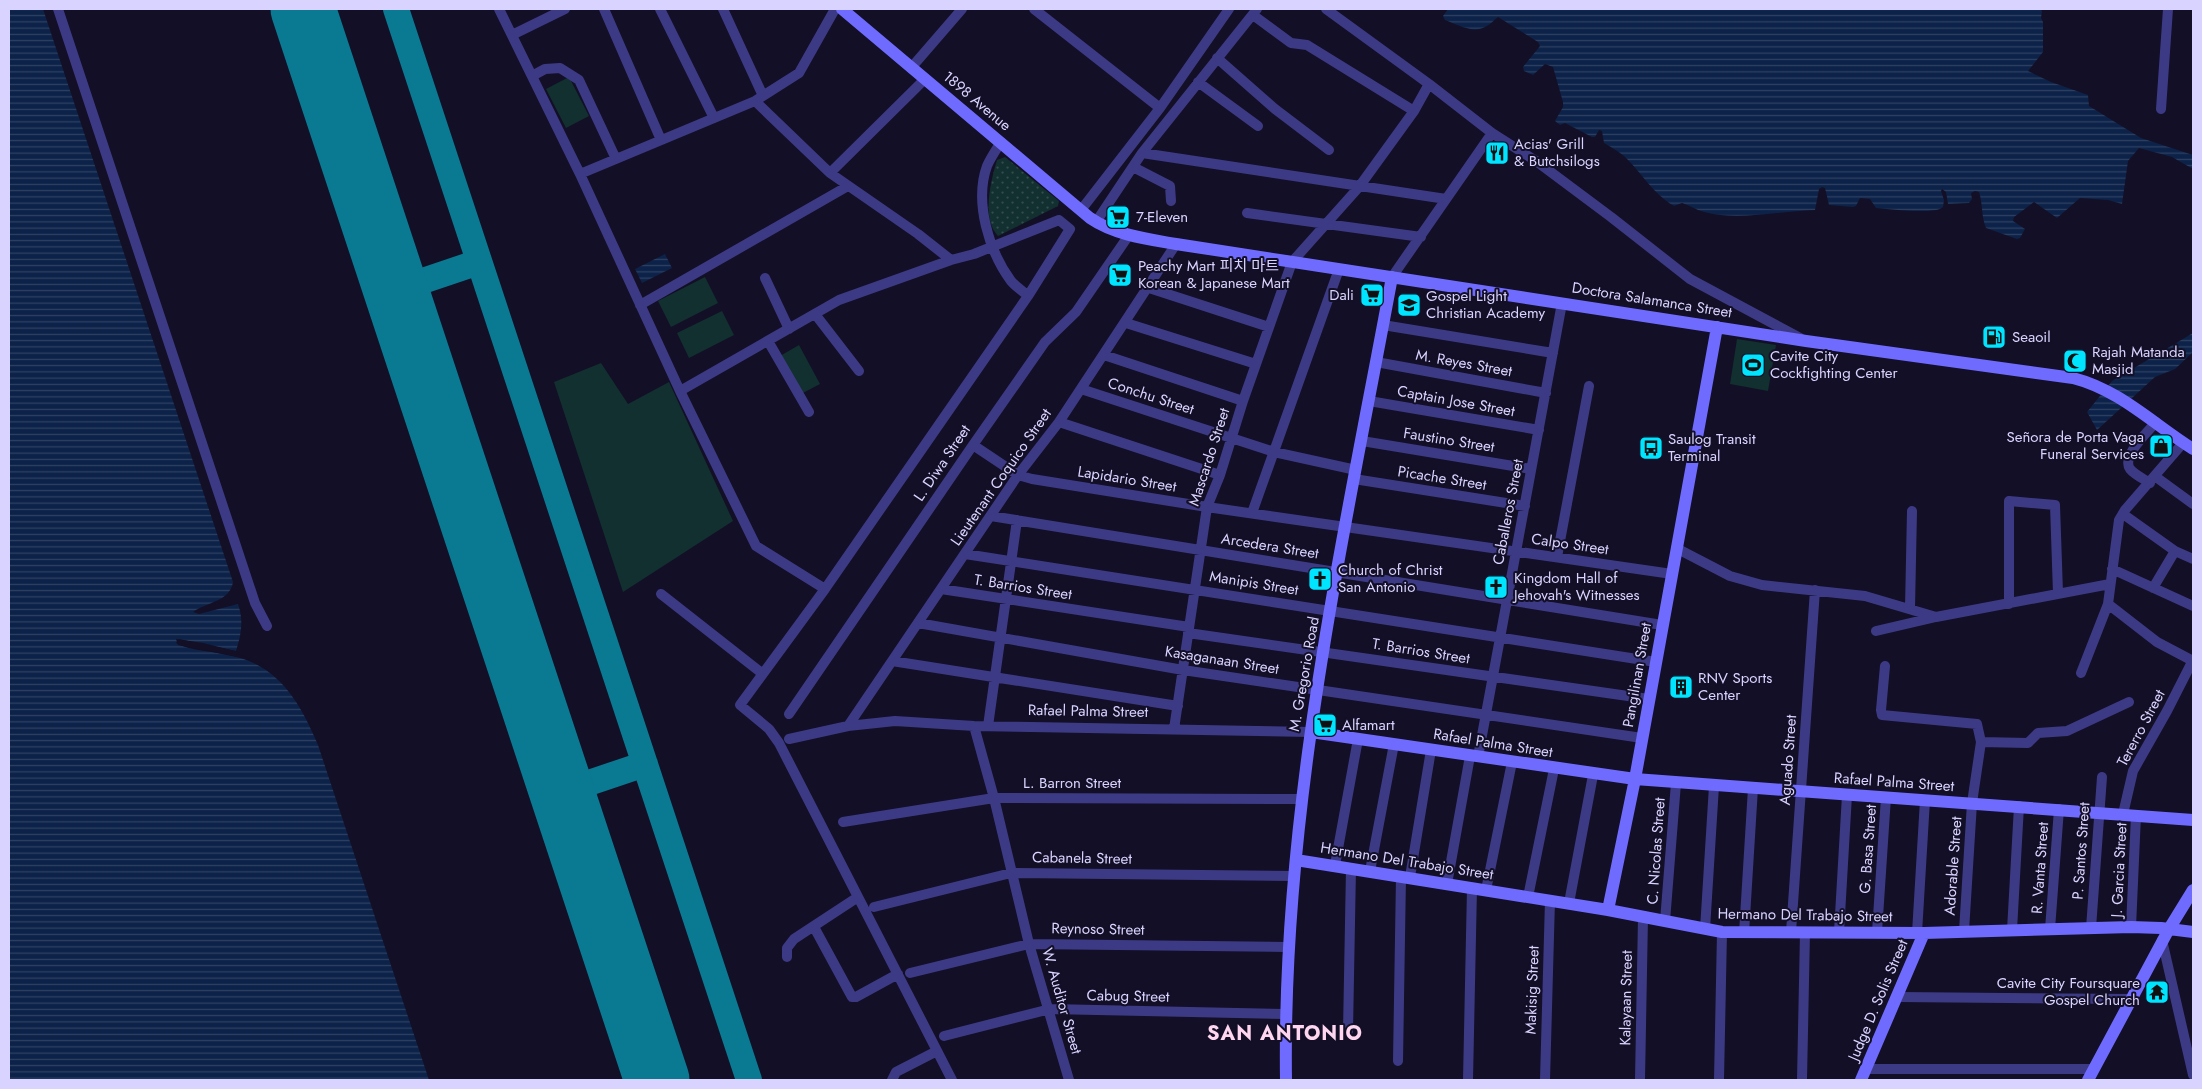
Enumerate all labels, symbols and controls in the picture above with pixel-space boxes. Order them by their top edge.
street label: 1898 Avenue [938,66,1016,136]
place label: Acias' Grill & Butchsilogs [1514,133,1600,172]
restaurant icon: Acias' Grill & Butchsilogs [1484,140,1510,166]
supermarket icon: 7-Eleven [1105,204,1131,230]
place label: 7-Eleven [1136,206,1188,228]
place label: Peachy Mart 피치 마트 Korean & Japanese Mart [1138,255,1290,294]
supermarket icon: Peachy Mart 피치 마트 Korean & Japanese Mart [1107,262,1133,288]
street label: Doctora Salamanca Street [1570,276,1734,324]
supermarket icon: Dali [1359,282,1385,308]
place label: Dali [1329,284,1354,306]
place label: Gospel Light Christian Academy [1426,285,1546,324]
school or university icon: Gospel Light Christian Academy [1396,292,1422,318]
fuel station icon: Seaoil [1981,324,2007,350]
place label: Seaoil [2012,326,2051,348]
place label: Rajah Matanda Masjid [2092,341,2185,380]
street label: M. Reyes Street [1414,344,1514,382]
place label: Cavite City Cockfighting Center [1770,345,1898,384]
mosque icon: Rajah Matanda Masjid [2062,348,2088,374]
sports icon: Cavite City Cockfighting Center [1740,352,1766,378]
street label: Conchu Street [1105,372,1197,420]
street label: Captain Jose Street [1396,380,1517,422]
street label: Lieutenant Coquico Street [945,404,1057,550]
street label: Mascardo Street [1183,405,1235,509]
street label: L. Diwa Street [908,420,976,506]
street label: Faustino Street [1402,422,1497,458]
place label: Señora de Porta Vaga Funeral Services [2007,426,2144,465]
place label: Saulog Transit Terminal [1668,428,1756,467]
shop icon: Señora de Porta Vaga Funeral Services [2148,433,2174,459]
bus stop icon: Saulog Transit Terminal [1638,435,1664,461]
street label: Caballeros Street [1487,457,1529,567]
street label: Lapidario Street [1076,460,1178,498]
street label: Picache Street [1396,460,1488,496]
street label: Arcedera Street [1220,527,1321,565]
street label: Calpo Street [1530,528,1611,560]
place label: Church of Christ San Antonio [1338,559,1443,598]
street label: Manipis Street [1208,565,1301,601]
church icon: Church of Christ San Antonio [1307,566,1333,592]
place label: Kingdom Hall of Jehovah's Witnesses [1512,567,1640,606]
street label: T. Barrios Street [972,568,1074,606]
church icon: Kingdom Hall of Jehovah's Witnesses [1483,574,1509,600]
street label: M. Gregorio Road [1283,615,1325,733]
street label: Pangilinan Street [1617,621,1657,729]
street label: T. Barrios Street [1370,632,1472,670]
street label: Kasaganaan Street [1163,640,1281,680]
place label: RNV Sports Center [1698,667,1772,706]
building icon: RNV Sports Center [1668,674,1694,700]
street label: Tererro Street [2111,685,2171,770]
street label: Rafael Palma Street [1028,699,1149,723]
supermarket icon: Alfamart [1312,712,1338,738]
place label: Alfamart [1342,714,1395,736]
street label: Aguado Street [1774,714,1802,806]
street label: Rafael Palma Street [1432,723,1555,763]
street label: Rafael Palma Street [1833,767,1955,797]
street label: L. Barron Street [1023,772,1121,794]
street label: C. Nicolas Street [1641,796,1671,905]
street label: P. Santos Street [2067,801,2095,900]
street label: G. Basa Street [1854,803,1882,894]
street label: Adorable Street [1939,815,1967,916]
street label: R. Vanta Street [2026,821,2054,915]
street label: J. Garcia Street [2105,822,2132,920]
street label: Hermano Del Trabajo Street [1319,836,1496,886]
street label: Cabanela Street [1032,846,1132,870]
street label: Hermano Del Trabajo Street [1717,902,1893,928]
street label: Reynoso Street [1051,917,1145,941]
street label: Judge D. Solis Street [1842,936,1914,1066]
street label: W. Auditor Street [1036,945,1088,1057]
street label: Makisig Street [1519,945,1545,1035]
street label: Kalayaan Street [1614,950,1638,1046]
place label: Cavite City Foursquare Gospel Church [1997,972,2140,1011]
temple icon: Cavite City Foursquare Gospel Church [2144,979,2170,1005]
street label: Cabug Street [1086,984,1170,1008]
district label: SAN ANTONIO [1207,1019,1363,1048]

